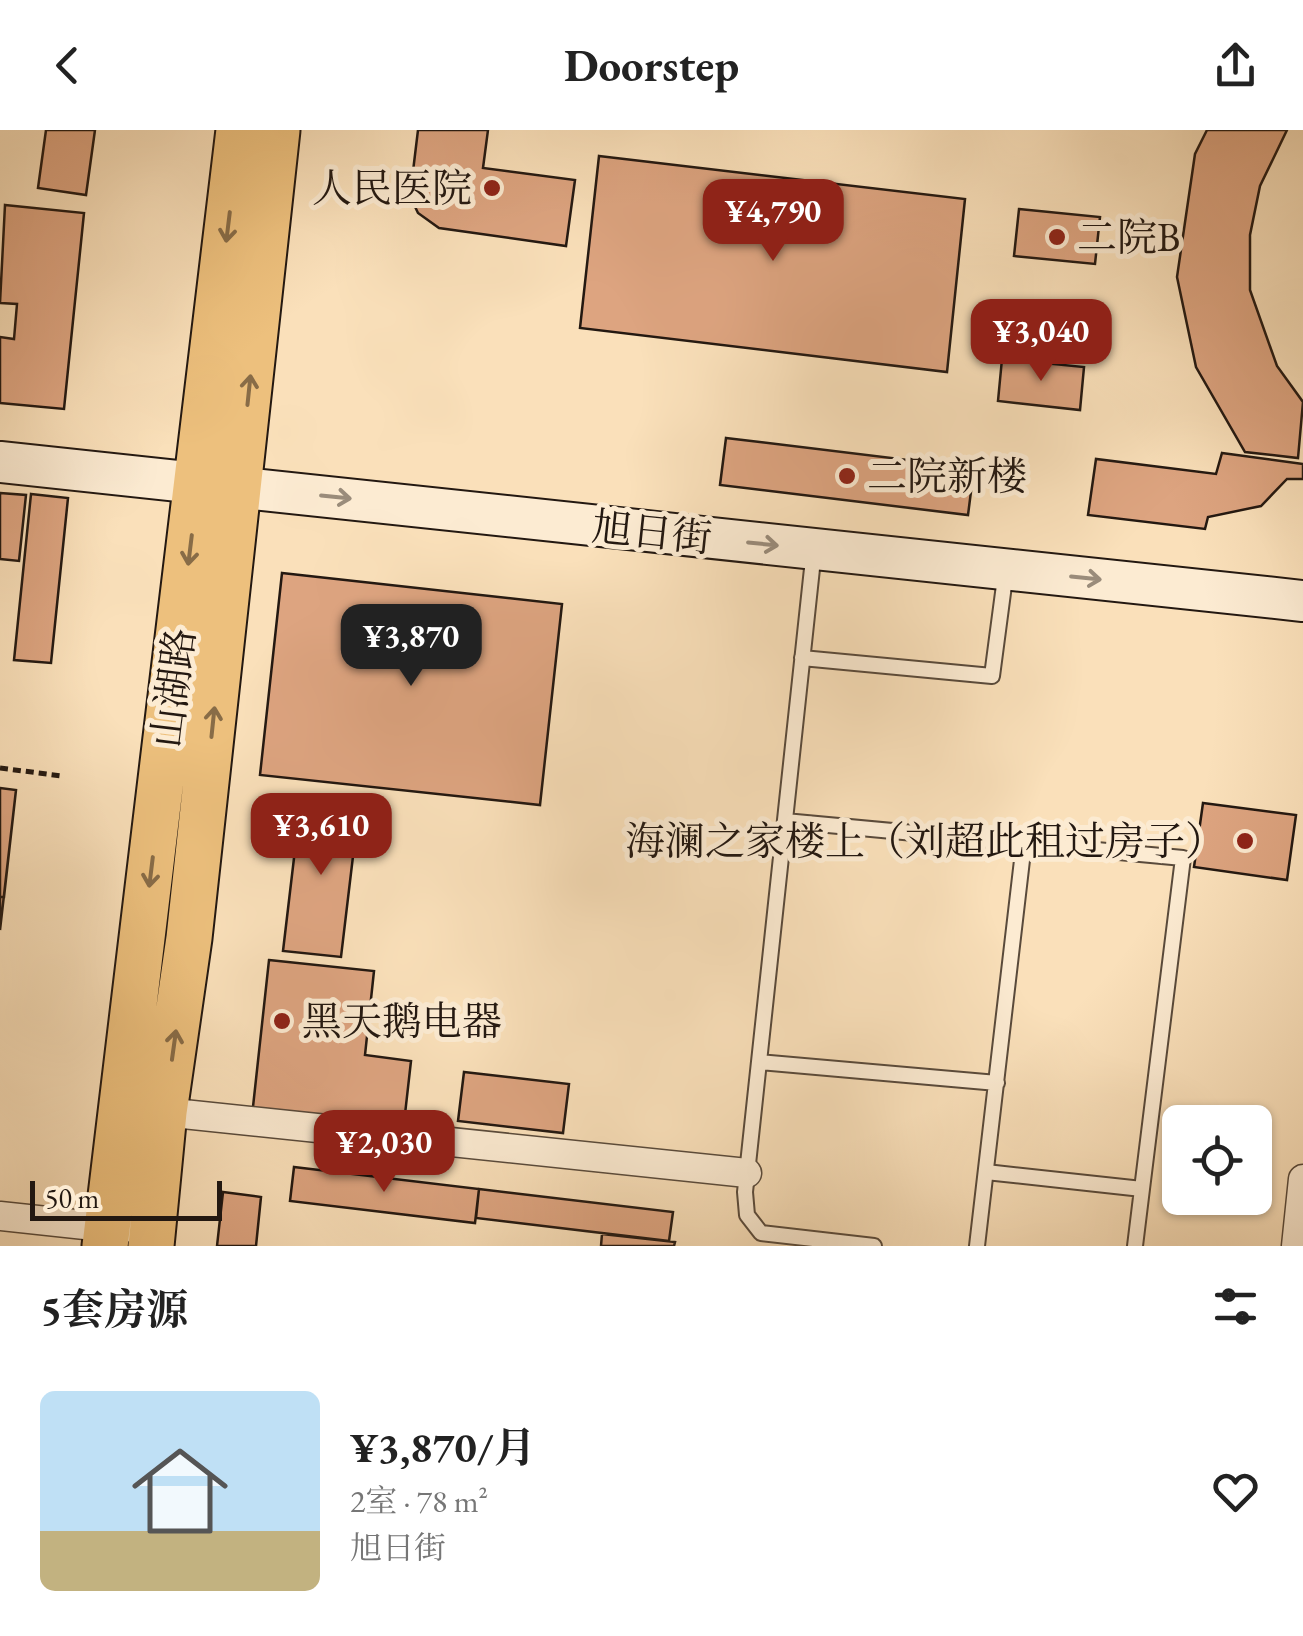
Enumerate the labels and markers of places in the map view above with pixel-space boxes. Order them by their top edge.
place label: 人民医院 [312,162,472,214]
marker: 人民医院 [481,177,503,199]
pin: ¥4,790 [692,179,854,264]
place label: 二院B [1077,211,1180,263]
marker: 二院B [1046,226,1068,248]
pin: ¥3,040 [960,299,1122,384]
place label: 二院新楼 [867,450,1027,502]
marker: 二院新楼 [836,465,858,487]
pin: ¥3,870 [330,604,492,689]
pin: ¥3,610 [240,793,402,878]
place label: 海澜之家楼上（刘超此租过房子） [625,815,1225,867]
marker: 海澜之家楼上（刘超此租过房子） [1234,830,1256,852]
place label: 黑天鹅电器 [302,995,502,1047]
marker: 黑天鹅电器 [271,1010,293,1032]
pin: ¥2,030 [303,1110,465,1195]

